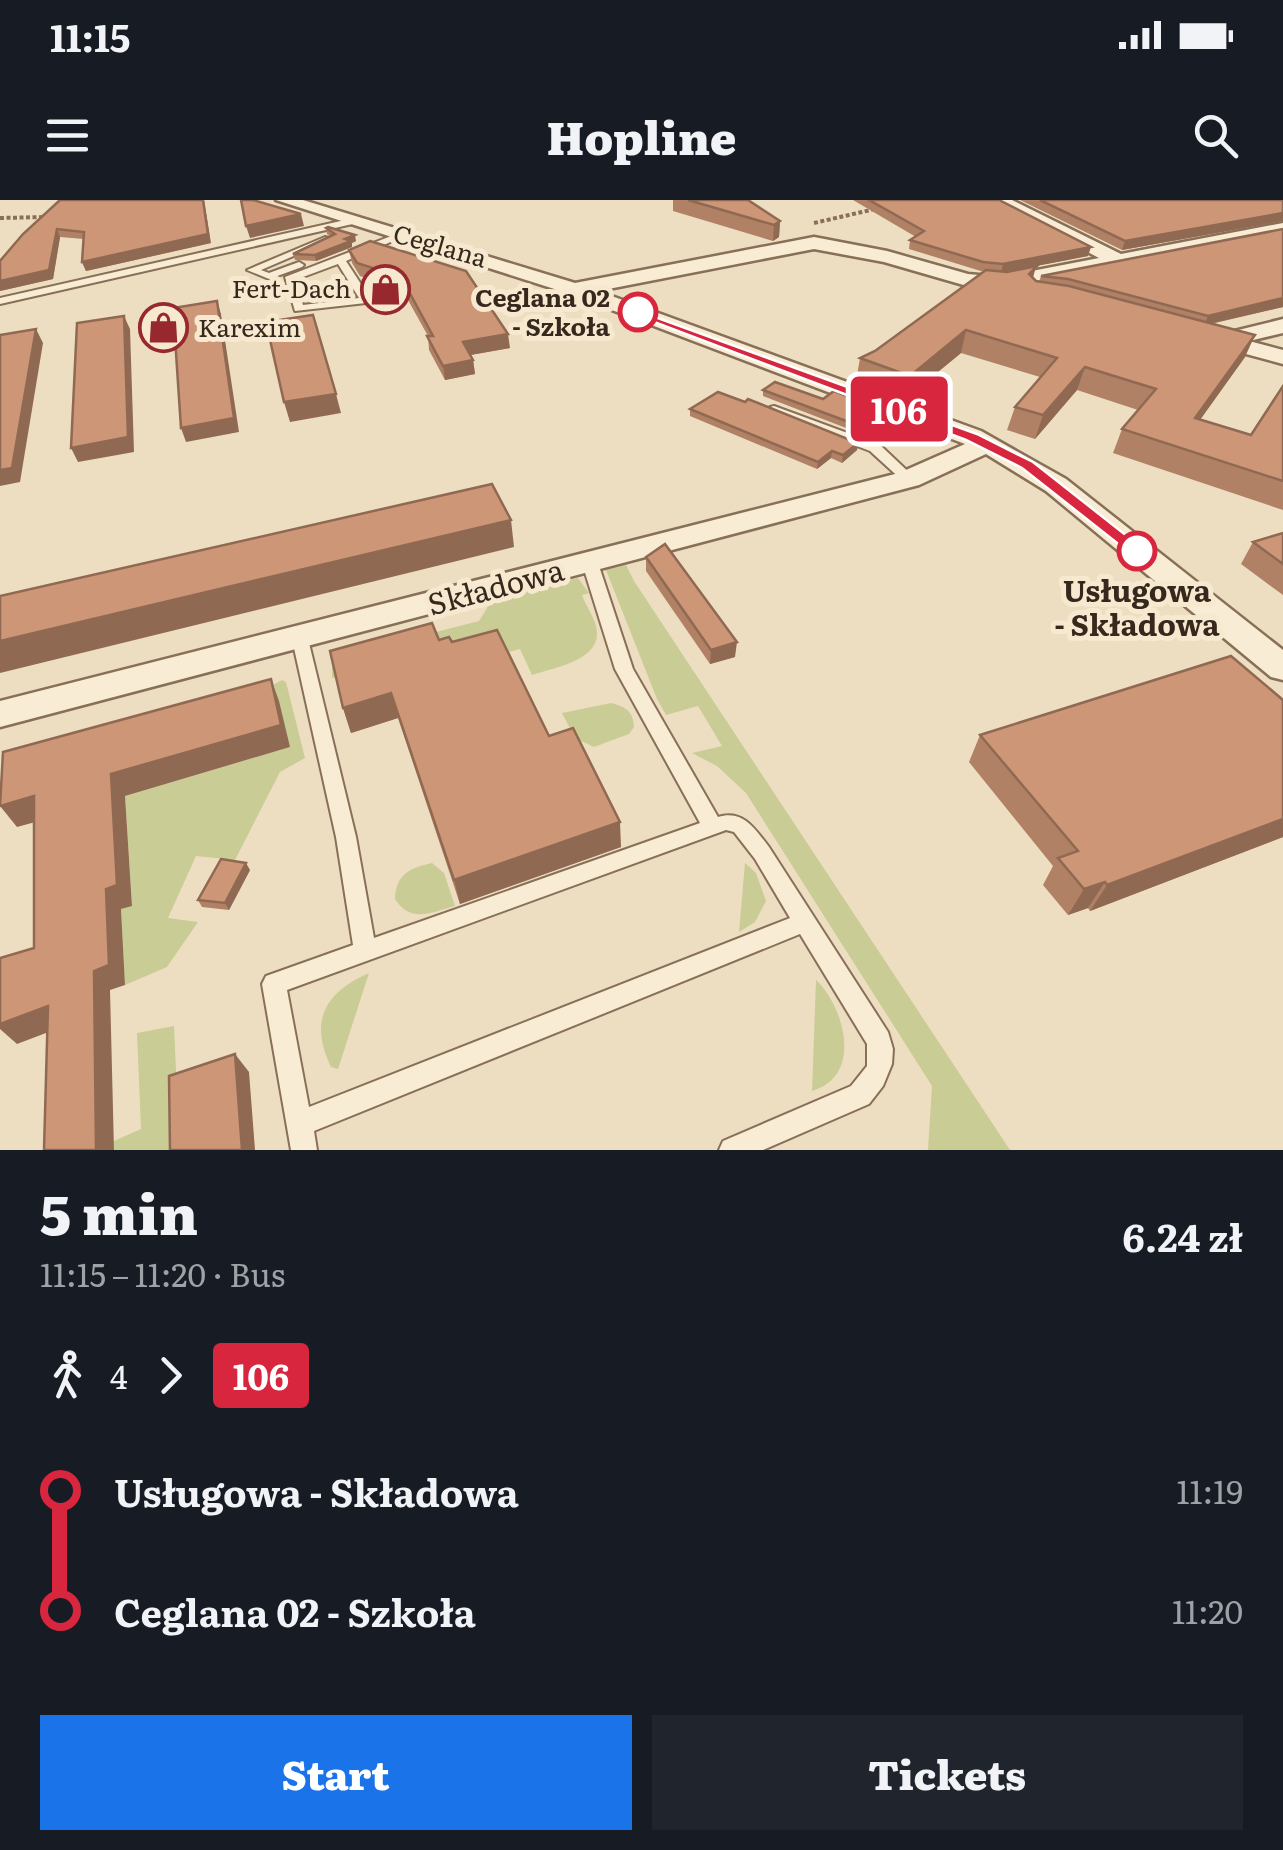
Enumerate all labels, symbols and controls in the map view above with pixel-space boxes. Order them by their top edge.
text: 11:15 [50,7,130,64]
text: Hopline [547,102,736,169]
icon: menu [40,108,95,163]
icon: search [1188,108,1243,163]
street label: Ceglana [389,214,492,276]
shop icon: Fert-Dach [360,263,412,315]
place label: Fert-Dach [232,269,351,306]
place label: Ceglana 02 - Szkoła [475,278,611,344]
marker: Ceglana 02 - Szkoła [619,293,657,331]
shop icon: Karexim [137,302,189,354]
place label: Karexim [198,308,301,345]
line badge: 106 [842,376,956,442]
text: 106 [871,383,927,435]
marker: Usługowa - Składowa [1118,532,1156,570]
street label: Składowa [422,546,569,624]
place label: Usługowa - Składowa [1054,567,1220,645]
text: 5 min [40,1170,198,1252]
text: 6.24 zł [1123,1207,1243,1264]
text: 11:15 – 11:20 · Bus [40,1249,285,1297]
icon: walk [40,1348,95,1403]
icon: forward [143,1348,198,1403]
text: 106 [233,1349,289,1401]
text: 4 [110,1351,128,1399]
text: Usługowa - Składowa [114,1462,519,1519]
text: 11:19 [1177,1466,1243,1514]
text: Ceglana 02 - Szkoła [114,1582,476,1639]
text: 11:20 [1172,1586,1243,1634]
button: Start [40,1715,632,1830]
button: Tickets [652,1715,1243,1830]

